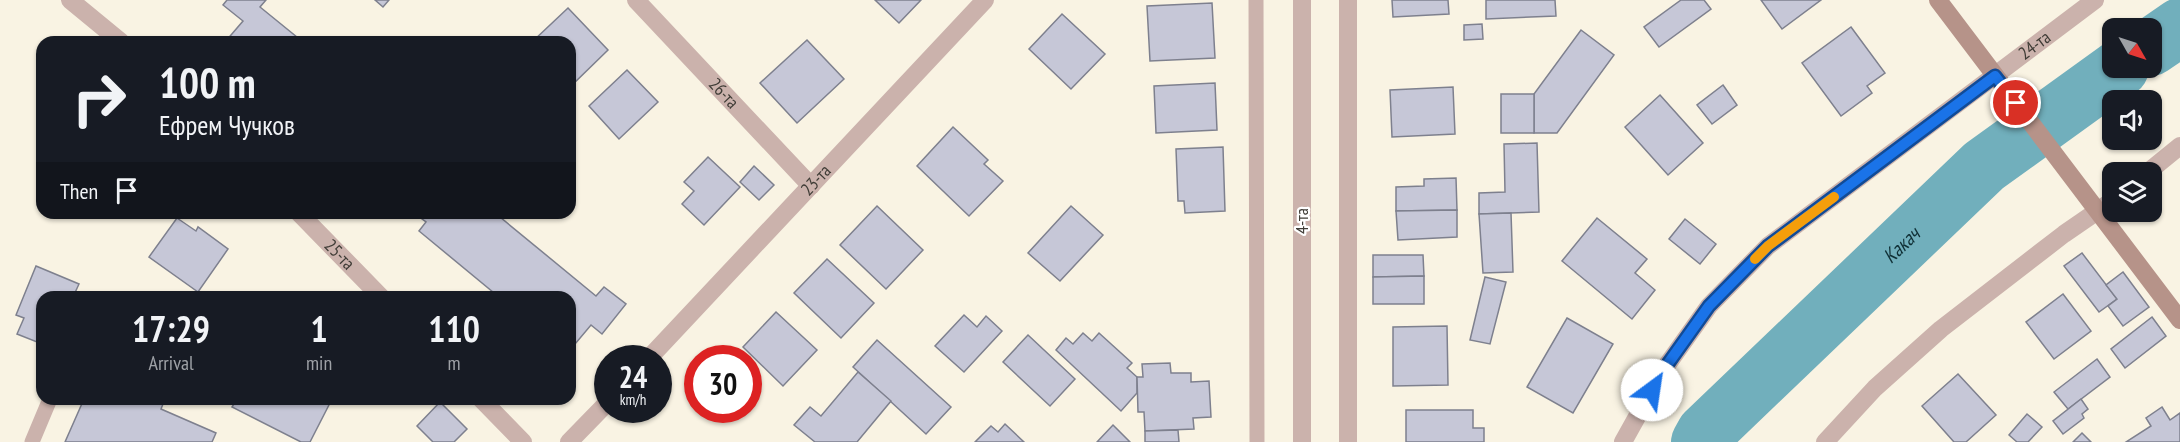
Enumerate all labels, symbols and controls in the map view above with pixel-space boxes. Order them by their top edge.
north arrow [2102,18,2162,78]
map controls [2102,18,2162,222]
street label: 24-та [2014,26,2055,64]
text: 100 m [159,55,256,110]
icon: right [60,60,138,138]
street label: 26-та [704,73,744,113]
pin [1990,77,2041,128]
icon: arrive [1999,86,2032,119]
button: sound [2102,90,2162,150]
text: Ефрем Чучков [159,108,295,142]
street label: 23-та [796,159,836,200]
button: layers [2102,162,2162,222]
icon: arrive [110,174,143,207]
text: Then [60,177,98,205]
street label: 4-та [1290,208,1313,234]
water label: Какач [1877,220,1927,269]
street label: 25-та [320,234,360,274]
text: 17:29 [132,305,210,352]
text: 1 [310,305,328,352]
text: 110 [428,305,480,352]
speed limit sign: 30 [684,345,762,423]
text: Arrival [148,350,194,376]
text: min [306,350,332,376]
text: m [448,350,461,376]
text: 24 [619,357,647,396]
position arrow [1620,358,1684,422]
text: km/h [620,390,646,409]

